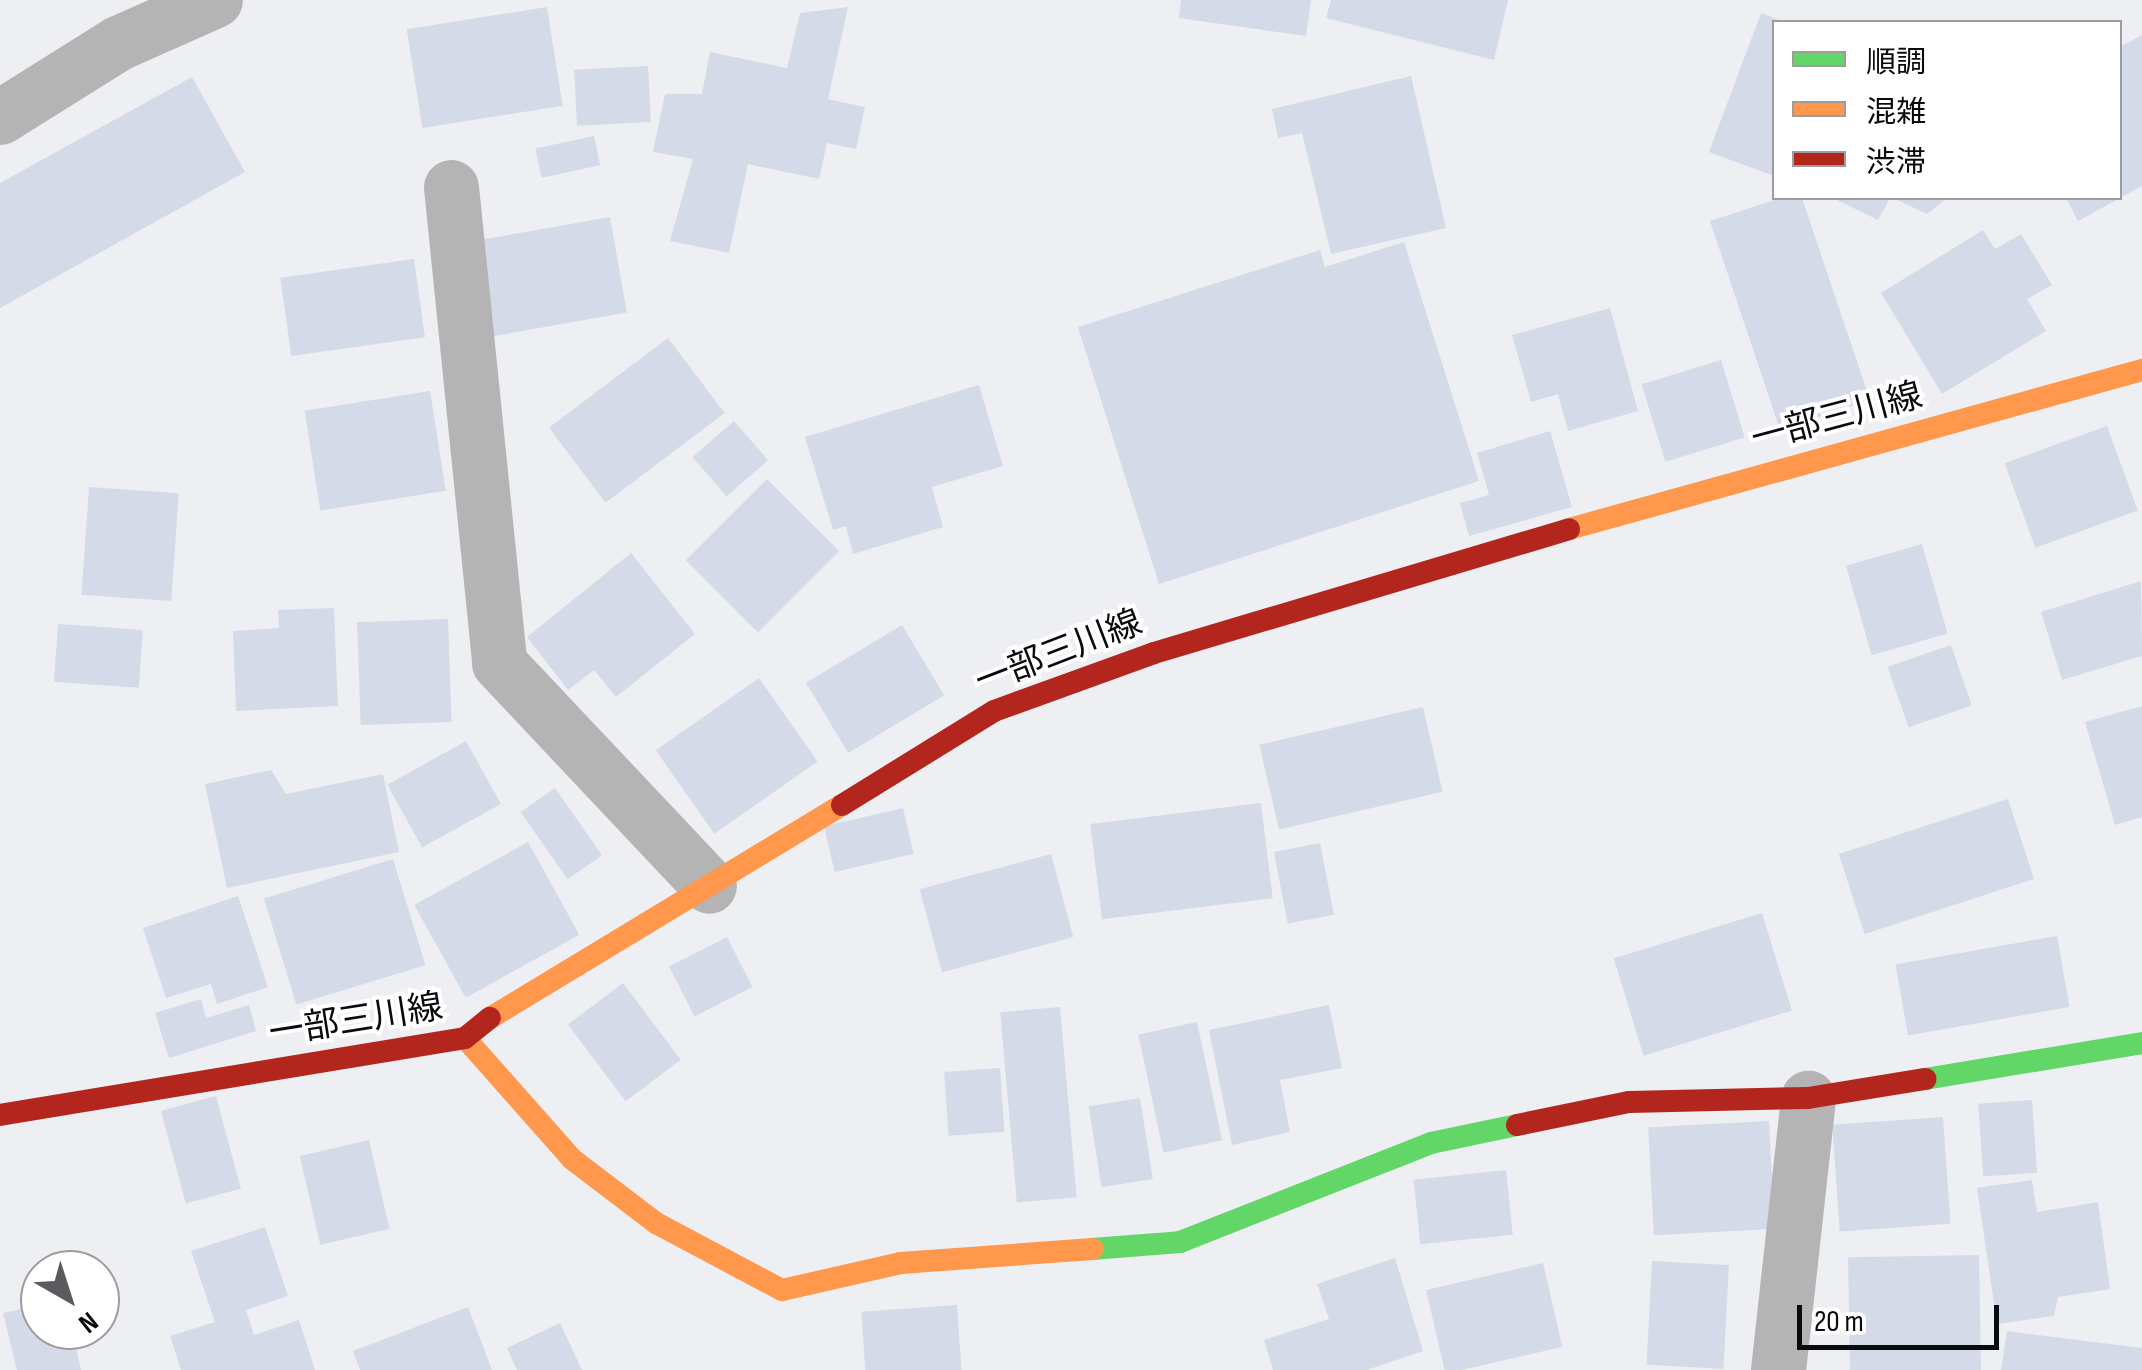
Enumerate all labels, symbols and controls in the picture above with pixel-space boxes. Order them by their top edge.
legend [1772,20,2122,200]
text: 順調 [1866,45,1926,81]
text: 混雑 [1866,95,1926,131]
text: 渋滞 [1866,145,1926,181]
street label: 一部三川線 [1747,375,1927,461]
street label: 一部三川線 [970,602,1148,704]
street label: 一部三川線 [266,987,446,1055]
north arrow [20,1250,120,1350]
scale bar [1802,1285,2004,1347]
text: 20 m [1814,1304,1864,1340]
text: N [72,1305,104,1340]

